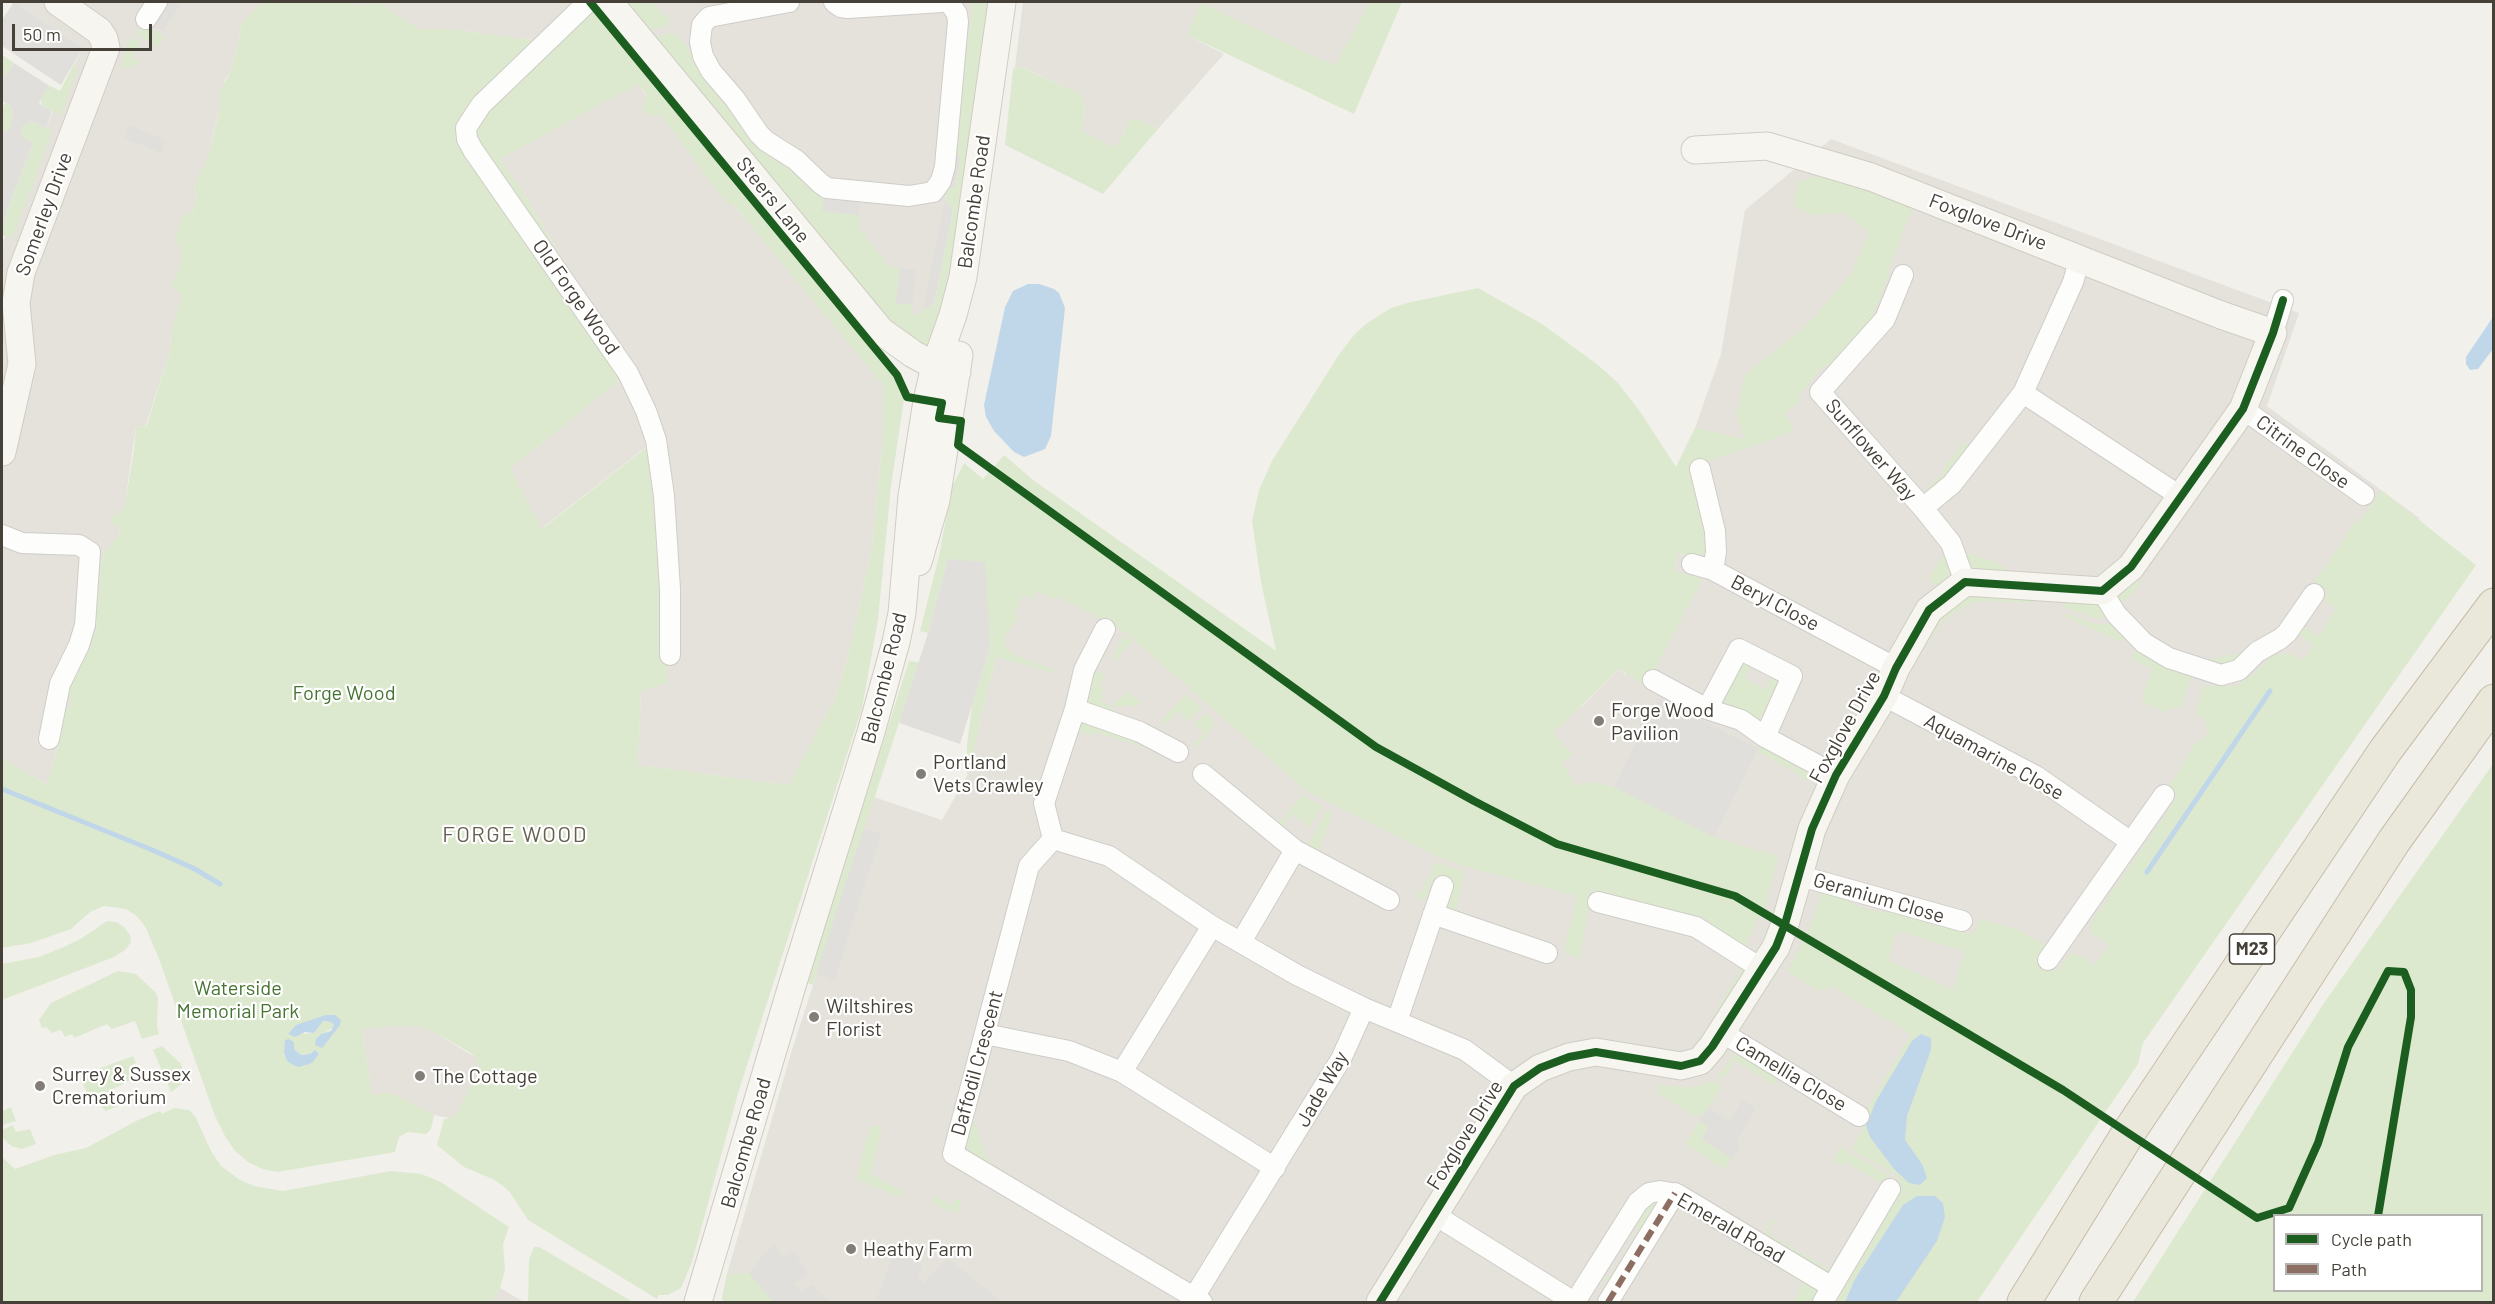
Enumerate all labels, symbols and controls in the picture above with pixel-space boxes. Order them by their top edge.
scale bar [15,12,154,50]
text: 50 m [23,23,61,45]
street label: Balcombe Road [953,134,995,270]
street label: Somerley Drive [11,149,77,279]
street label: Steers Lane [731,152,815,248]
street label: Foxglove Drive [1925,188,2051,256]
street label: Old Forge Wood [527,235,625,359]
street label: Sunflower Way [1820,394,1922,506]
street label: Citrine Close [2251,410,2355,494]
street label: Beryl Close [1727,570,1823,636]
street label: Balcombe Road [856,610,912,746]
street label: Foxglove Drive [1804,667,1886,787]
park label: Forge Wood [292,681,396,705]
place label: Forge Wood Pavilion [1611,698,1714,745]
street label: Aquamarine Close [1920,709,2068,805]
marker: Forge Wood Pavilion [1592,714,1606,728]
place label: Portland Vets Crawley [933,750,1043,797]
marker: Portland Vets Crawley [914,767,928,781]
district label: FORGE WOOD [442,822,588,848]
street label: Geranium Close [1811,868,1947,928]
road number: M23 [2230,934,2274,964]
park label: Waterside Memorial Park [177,976,299,1023]
street label: Daffodil Crescent [946,988,1008,1138]
place label: Wiltshires Florist [826,994,913,1041]
marker: Wiltshires Florist [807,1010,821,1024]
street label: Camellia Close [1731,1031,1851,1117]
street label: Jade Way [1291,1047,1353,1131]
place label: Surrey & Sussex Crematorium [52,1062,191,1109]
place label: The Cottage [432,1064,538,1088]
marker: The Cottage [413,1069,427,1083]
street label: Balcombe Road [716,1075,776,1211]
street label: Foxglove Drive [1422,1076,1508,1194]
marker: Surrey & Sussex Crematorium [33,1079,47,1093]
street label: Emerald Road [1673,1188,1789,1268]
legend [2273,1214,2483,1292]
text: Cycle path [2331,1228,2412,1250]
place label: Heathy Farm [863,1237,973,1261]
marker: Heathy Farm [844,1242,858,1256]
text: Path [2331,1258,2367,1280]

